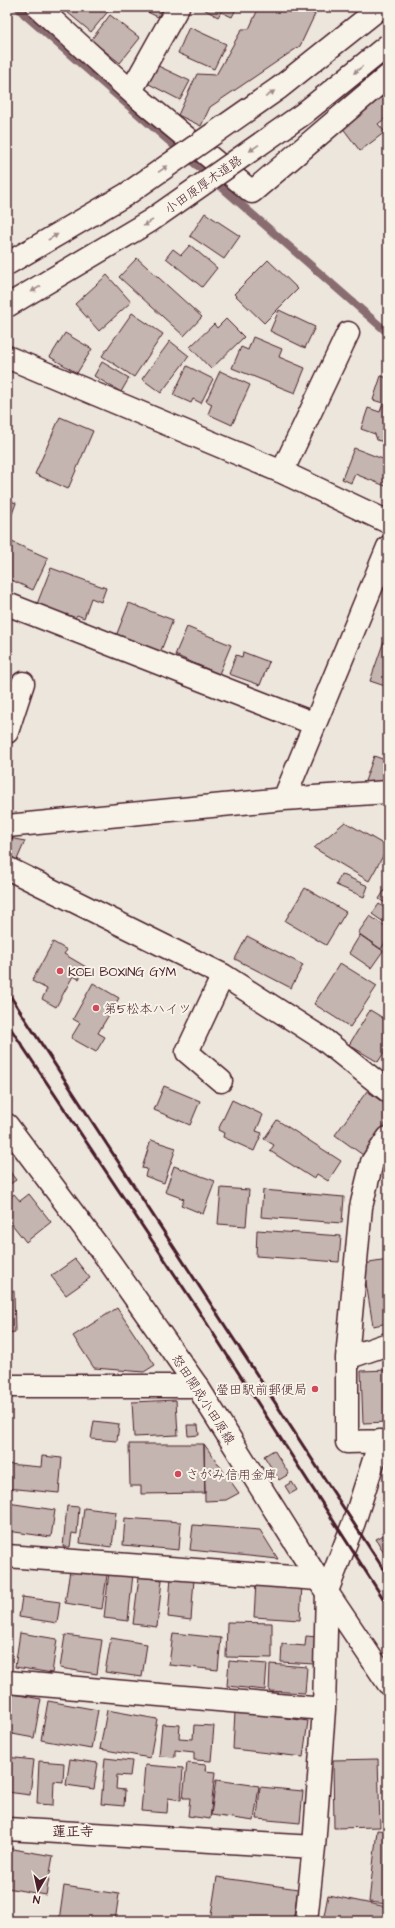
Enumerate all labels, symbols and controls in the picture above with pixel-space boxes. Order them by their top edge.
one-way arrow [352,65,363,74]
one-way arrow [264,90,275,98]
one-way arrow [249,144,260,152]
street label: 小田原厚木道路 [161,151,246,218]
one-way arrow [158,165,168,173]
one-way arrow [142,219,154,226]
one-way arrow [47,234,59,241]
one-way arrow [30,285,42,292]
place label: KOEI BOXING GYM [68,963,176,981]
marker: KOEI BOXING GYM [55,966,65,976]
place label: 第5松本ハイツ [104,1000,191,1018]
marker: 第5松本ハイツ [91,1003,101,1013]
street label: 怒田開成小田原線 [167,1351,240,1449]
place label: 螢田駅前郵便局 [216,1381,307,1399]
marker: 螢田駅前郵便局 [310,1384,320,1394]
place label: さがみ信用金庫 [186,1466,277,1484]
marker: さがみ信用金庫 [173,1469,183,1479]
district label: 蓮正寺 [52,1822,94,1842]
north arrow [18,1870,58,1910]
text: N [32,1891,41,1907]

